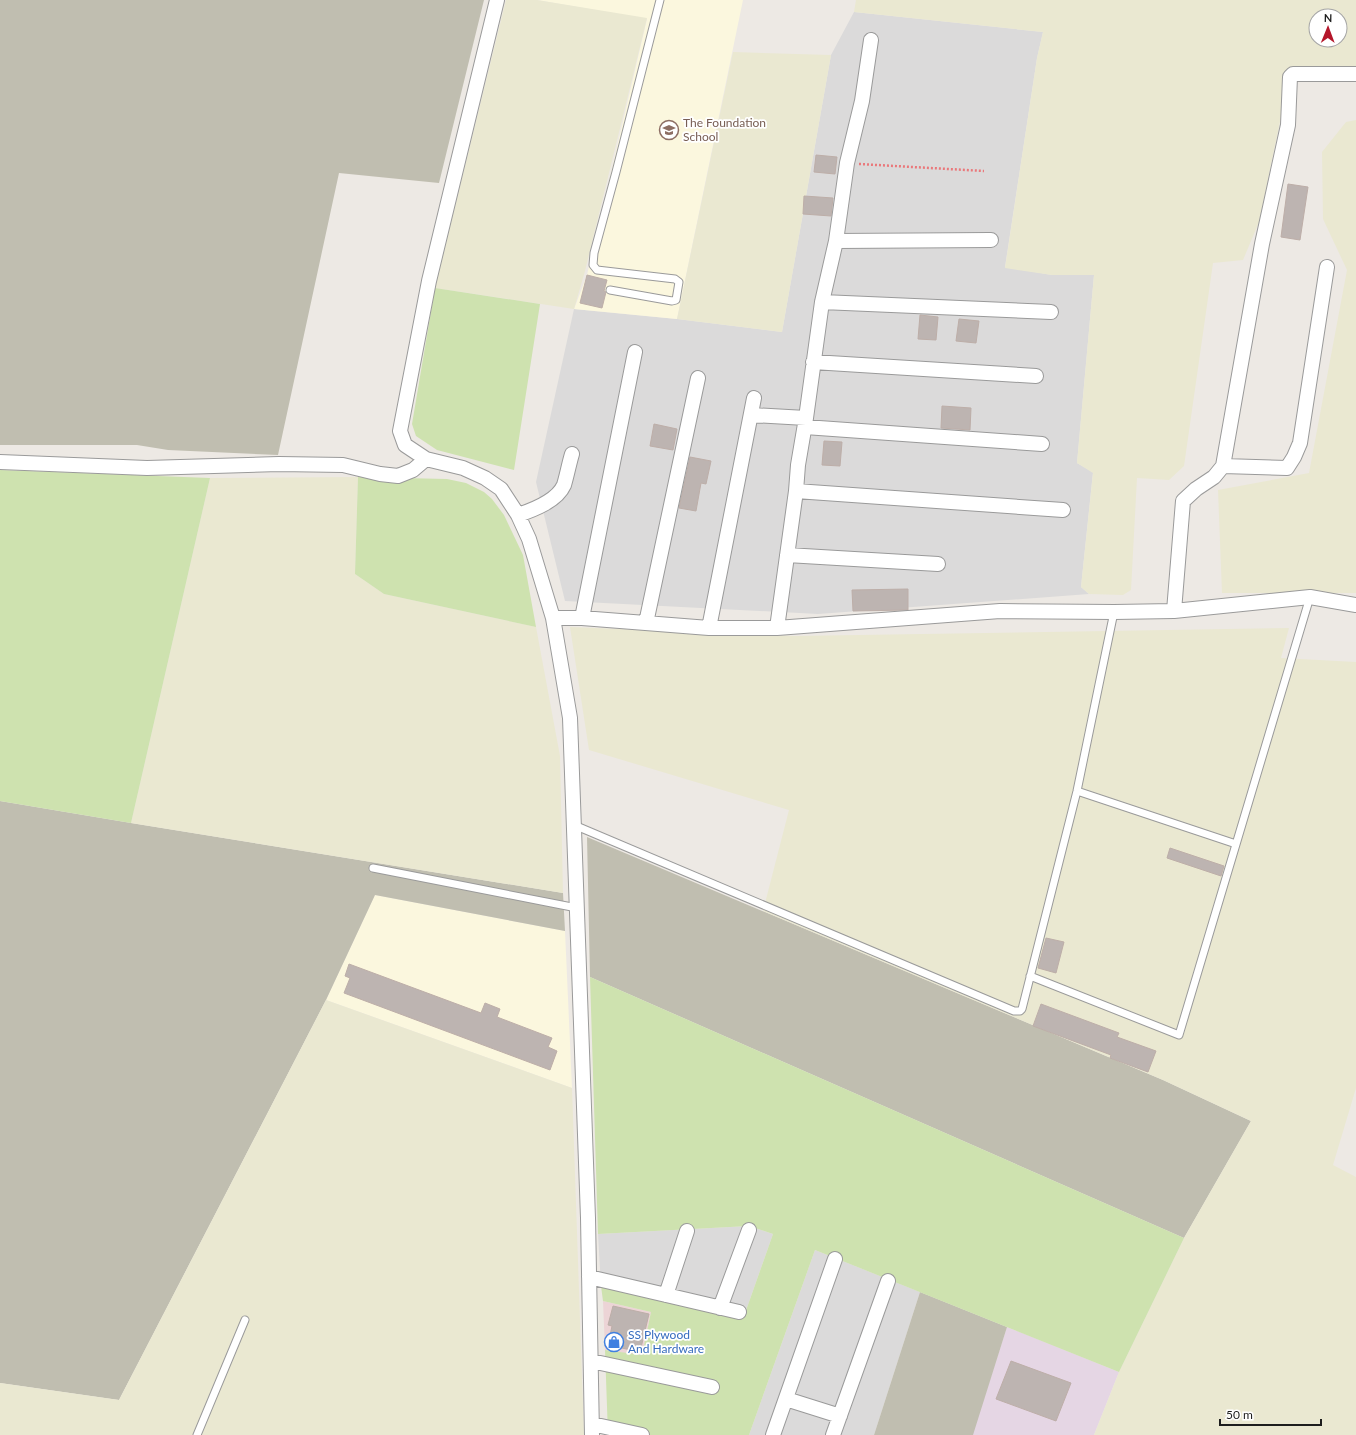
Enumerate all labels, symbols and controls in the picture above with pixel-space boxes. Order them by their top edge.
north arrow [1308,8,1348,48]
text: N [1324,11,1333,24]
place label: The Foundation School [683,115,766,144]
school or university icon: The Foundation School [658,119,680,141]
place label: SS Plywood And Hardware [628,1327,704,1356]
shop icon: SS Plywood And Hardware [603,1331,625,1353]
scale bar [1220,1401,1321,1427]
text: 50 m [1226,1407,1253,1422]

